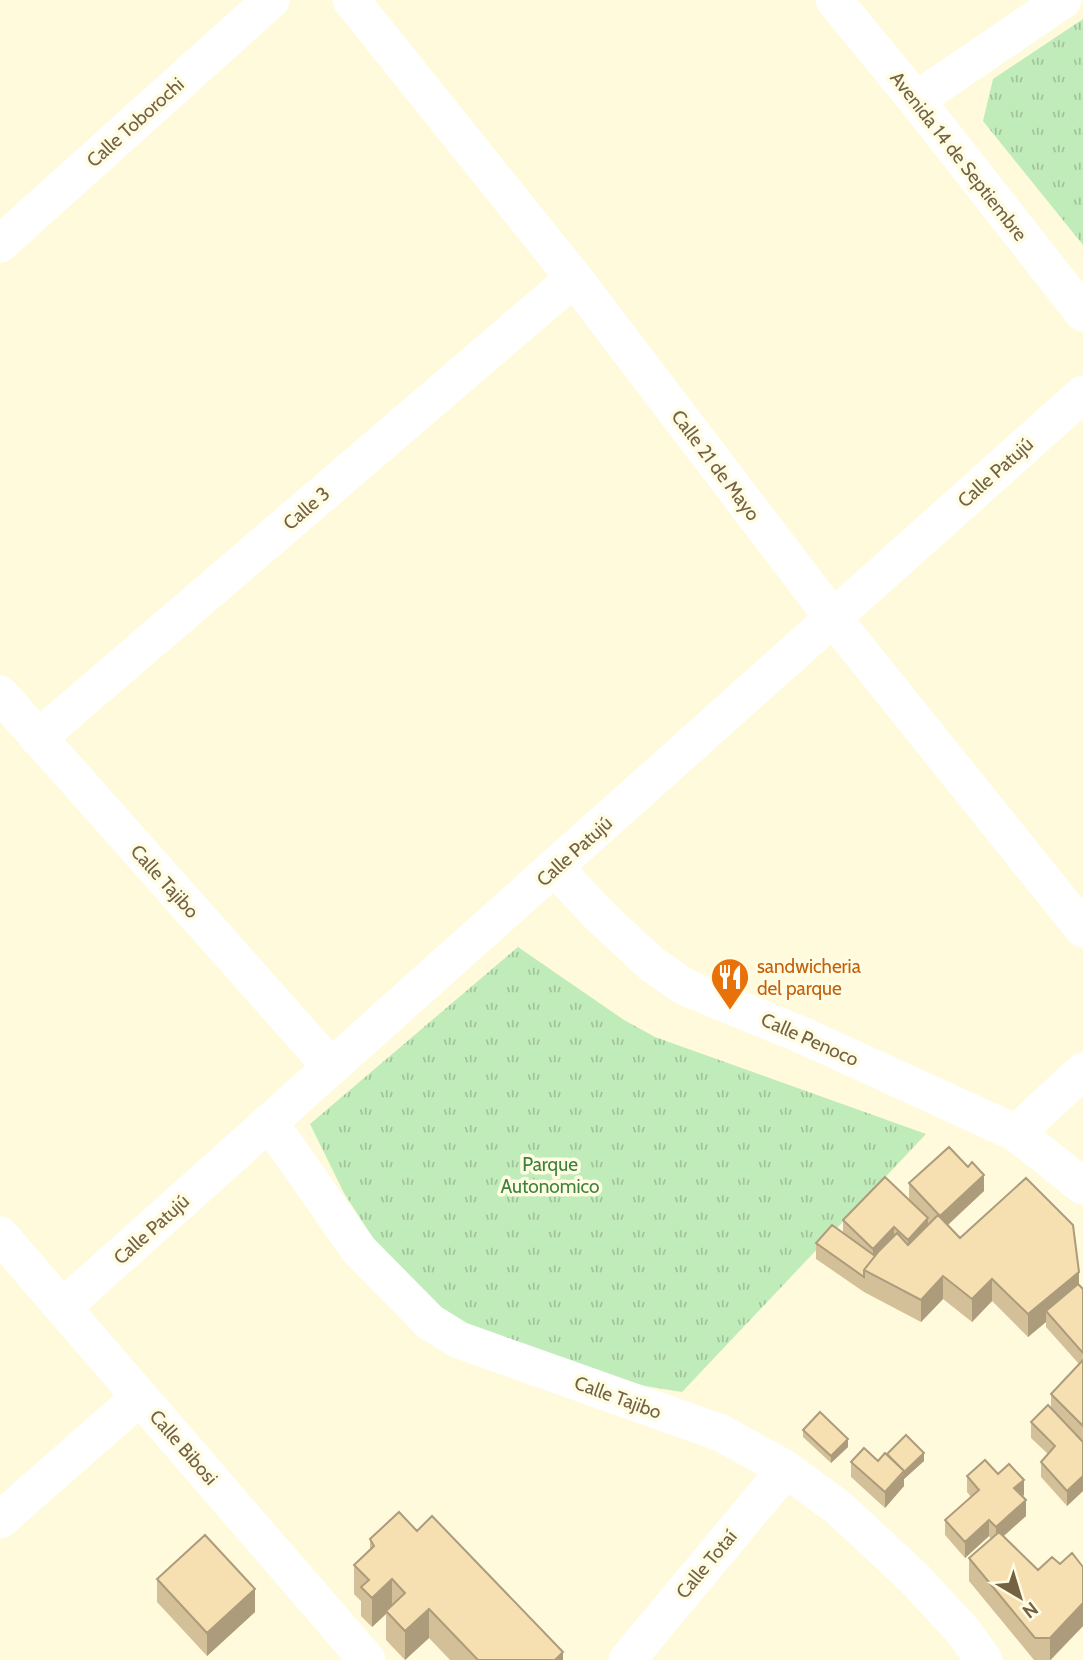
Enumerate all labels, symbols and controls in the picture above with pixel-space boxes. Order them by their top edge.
street label: Avenida 14 de Septiembre [885,67,1032,246]
street label: Calle Toborochi [82,73,189,172]
street label: Calle 21 de Mayo [667,405,765,525]
street label: Calle Patujú [953,433,1038,512]
street label: Calle 3 [278,482,334,535]
street label: Calle Patujú [532,812,617,891]
street label: Calle Tajibo [126,840,204,923]
place label: sandwicheria del parque [757,955,861,1000]
restaurant icon: sandwicheria del parque [709,956,751,1011]
street label: Calle Penoco [758,1008,862,1071]
park label: Parque Autonomico [501,1153,599,1198]
street label: Calle Patujú [109,1190,194,1269]
street label: Calle Tajibo [571,1371,664,1424]
street label: Calle Bibosi [145,1405,222,1490]
street label: Calle Totaí [671,1525,742,1603]
north arrow [985,1562,1055,1632]
text: N [1018,1597,1043,1623]

